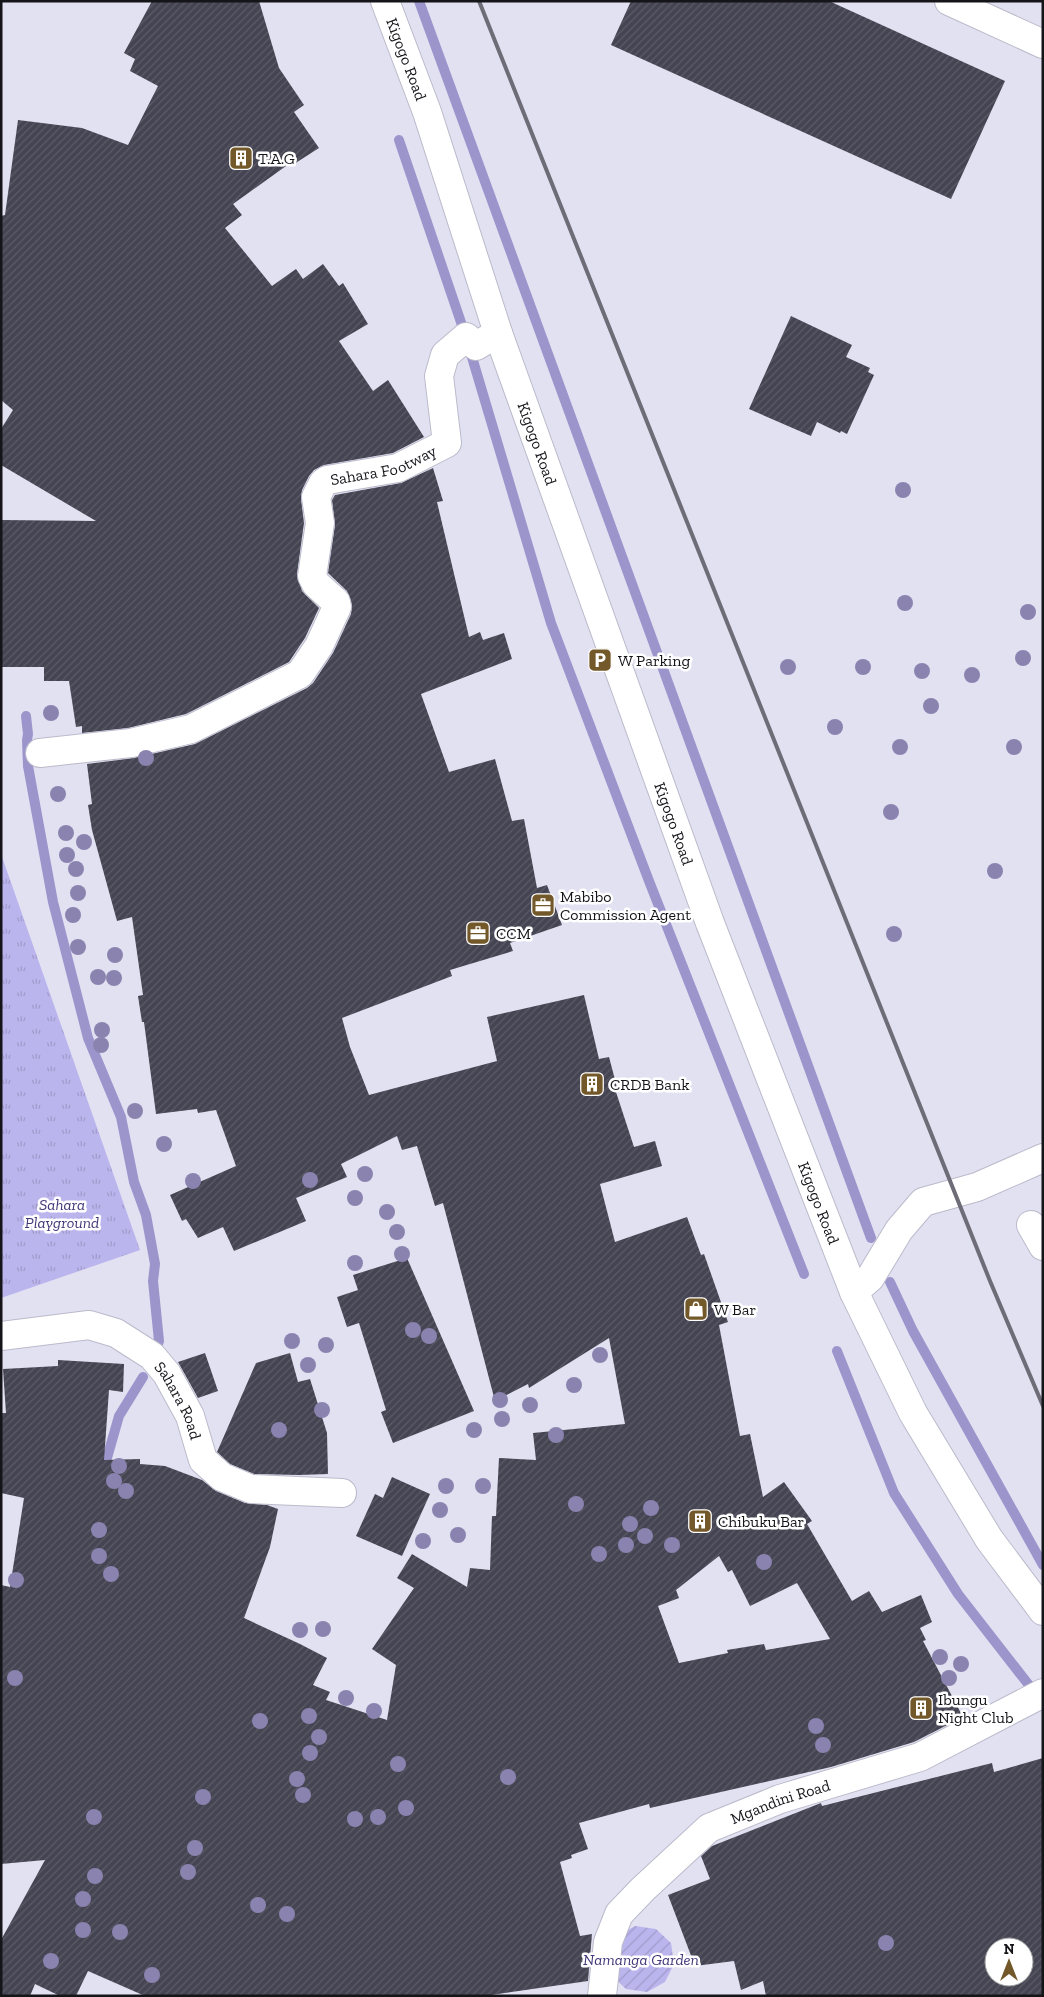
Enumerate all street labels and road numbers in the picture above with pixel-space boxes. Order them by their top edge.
street label: Kigogo Road [383,15,431,103]
street label: Kigogo Road [514,399,561,488]
street label: Sahara Footway [329,440,440,489]
street label: Kigogo Road [651,779,698,868]
street label: Kigogo Road [795,1159,844,1247]
street label: Sahara Road [151,1357,206,1442]
street label: Mgandini Road [727,1775,832,1828]

